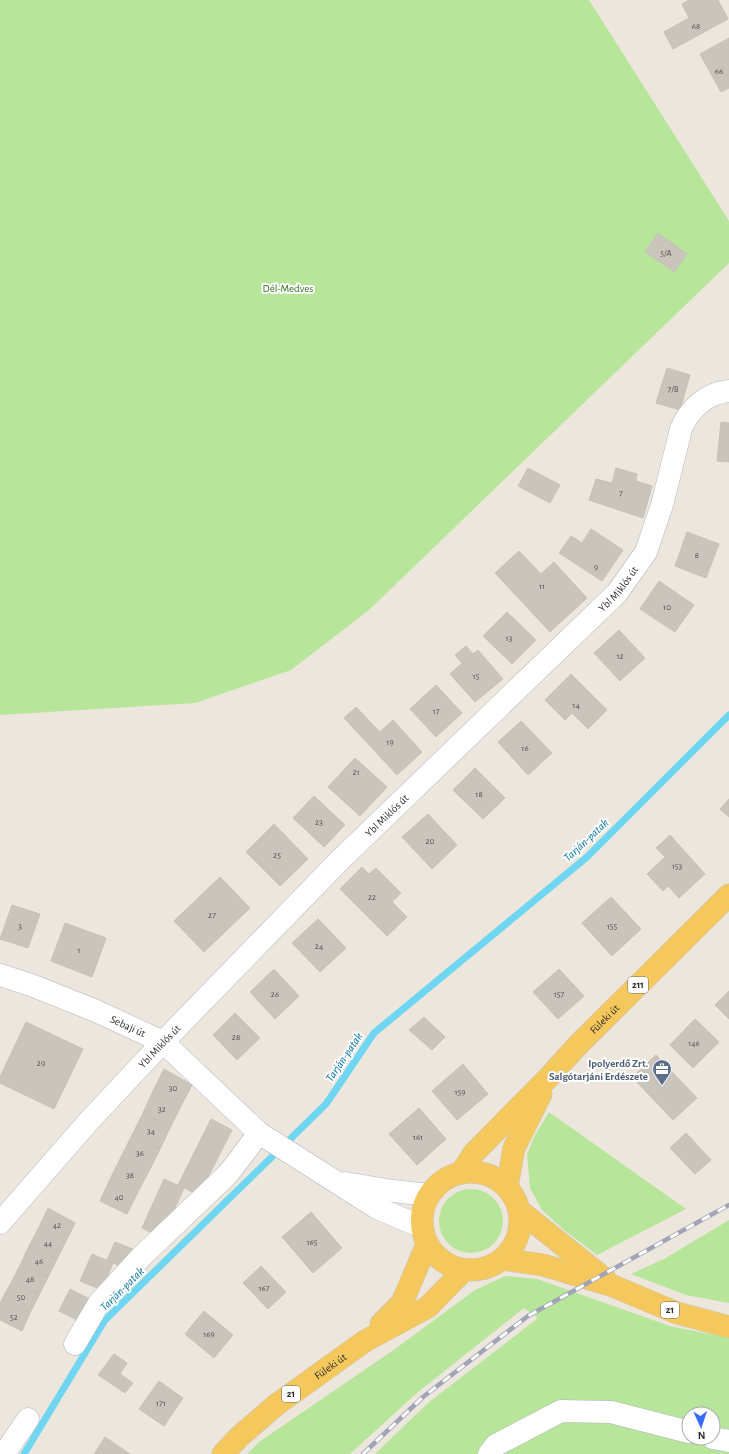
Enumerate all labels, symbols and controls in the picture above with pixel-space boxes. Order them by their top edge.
house number: 68 [692,22,700,31]
house number: 66 [715,67,723,76]
house number: 5/A [660,249,672,258]
park label: Dél-Medves [263,283,313,294]
house number: 7/B [667,385,679,394]
house number: 7 [619,489,623,498]
house number: 8 [695,551,699,560]
house number: 9 [594,563,598,572]
street label: Ybl Miklós út [596,564,640,614]
house number: 11 [539,582,545,591]
house number: 10 [663,603,671,612]
house number: 13 [506,634,513,643]
house number: 12 [616,652,624,661]
house number: 15 [473,672,480,681]
house number: 14 [572,701,580,710]
house number: 17 [433,707,440,716]
house number: 19 [386,738,394,747]
house number: 16 [521,744,529,753]
house number: 21 [352,768,360,777]
house number: 18 [475,790,483,799]
street label: Ybl Miklós út [363,792,411,838]
water label: Tarján-patak [561,816,612,864]
house number: 23 [315,818,323,827]
house number: 20 [426,837,435,846]
house number: 25 [273,851,281,860]
house number: 153 [672,862,683,871]
house number: 22 [368,893,376,902]
house number: 27 [208,911,216,920]
house number: 3 [18,922,22,931]
house number: 155 [607,922,618,931]
house number: 24 [315,942,324,951]
house number: 1 [77,946,81,955]
road number: 211 [628,977,648,993]
house number: 26 [271,990,279,999]
house number: 157 [554,990,565,999]
street label: Füleki út [588,1002,621,1036]
street label: Sebaji út [109,1013,148,1039]
street label: Ybl Miklós út [136,1022,183,1070]
water label: Tarján-patak [323,1030,366,1084]
house number: 28 [232,1033,240,1042]
house number: 146 [688,1039,700,1048]
place label: Ipolyerdő Zrt. Salgótarjáni Erdészete [549,1058,648,1082]
office icon: Ipolyerdő Zrt. Salgótarjáni Erdészete [651,1058,673,1086]
house number: 29 [37,1059,45,1068]
house number: 30 [169,1084,177,1093]
house number: 159 [454,1088,466,1097]
house number: 32 [158,1105,166,1114]
house number: 34 [147,1127,156,1136]
house number: 161 [413,1133,423,1142]
house number: 36 [136,1149,144,1158]
house number: 38 [126,1171,134,1180]
house number: 40 [114,1193,124,1202]
house number: 42 [53,1221,61,1230]
house number: 165 [306,1238,318,1247]
house number: 44 [44,1239,53,1248]
house number: 46 [35,1257,43,1266]
water label: Tarján-patak [98,1264,147,1314]
house number: 48 [26,1275,34,1284]
house number: 167 [258,1284,270,1293]
house number: 50 [17,1293,26,1302]
road number: 21 [661,1302,679,1318]
house number: 52 [10,1313,18,1322]
house number: 169 [203,1330,215,1339]
street label: Füleki út [312,1351,349,1381]
road number: 21 [282,1386,300,1402]
house number: 171 [156,1399,166,1408]
north arrow [681,1406,721,1446]
text: N [697,1430,706,1441]

